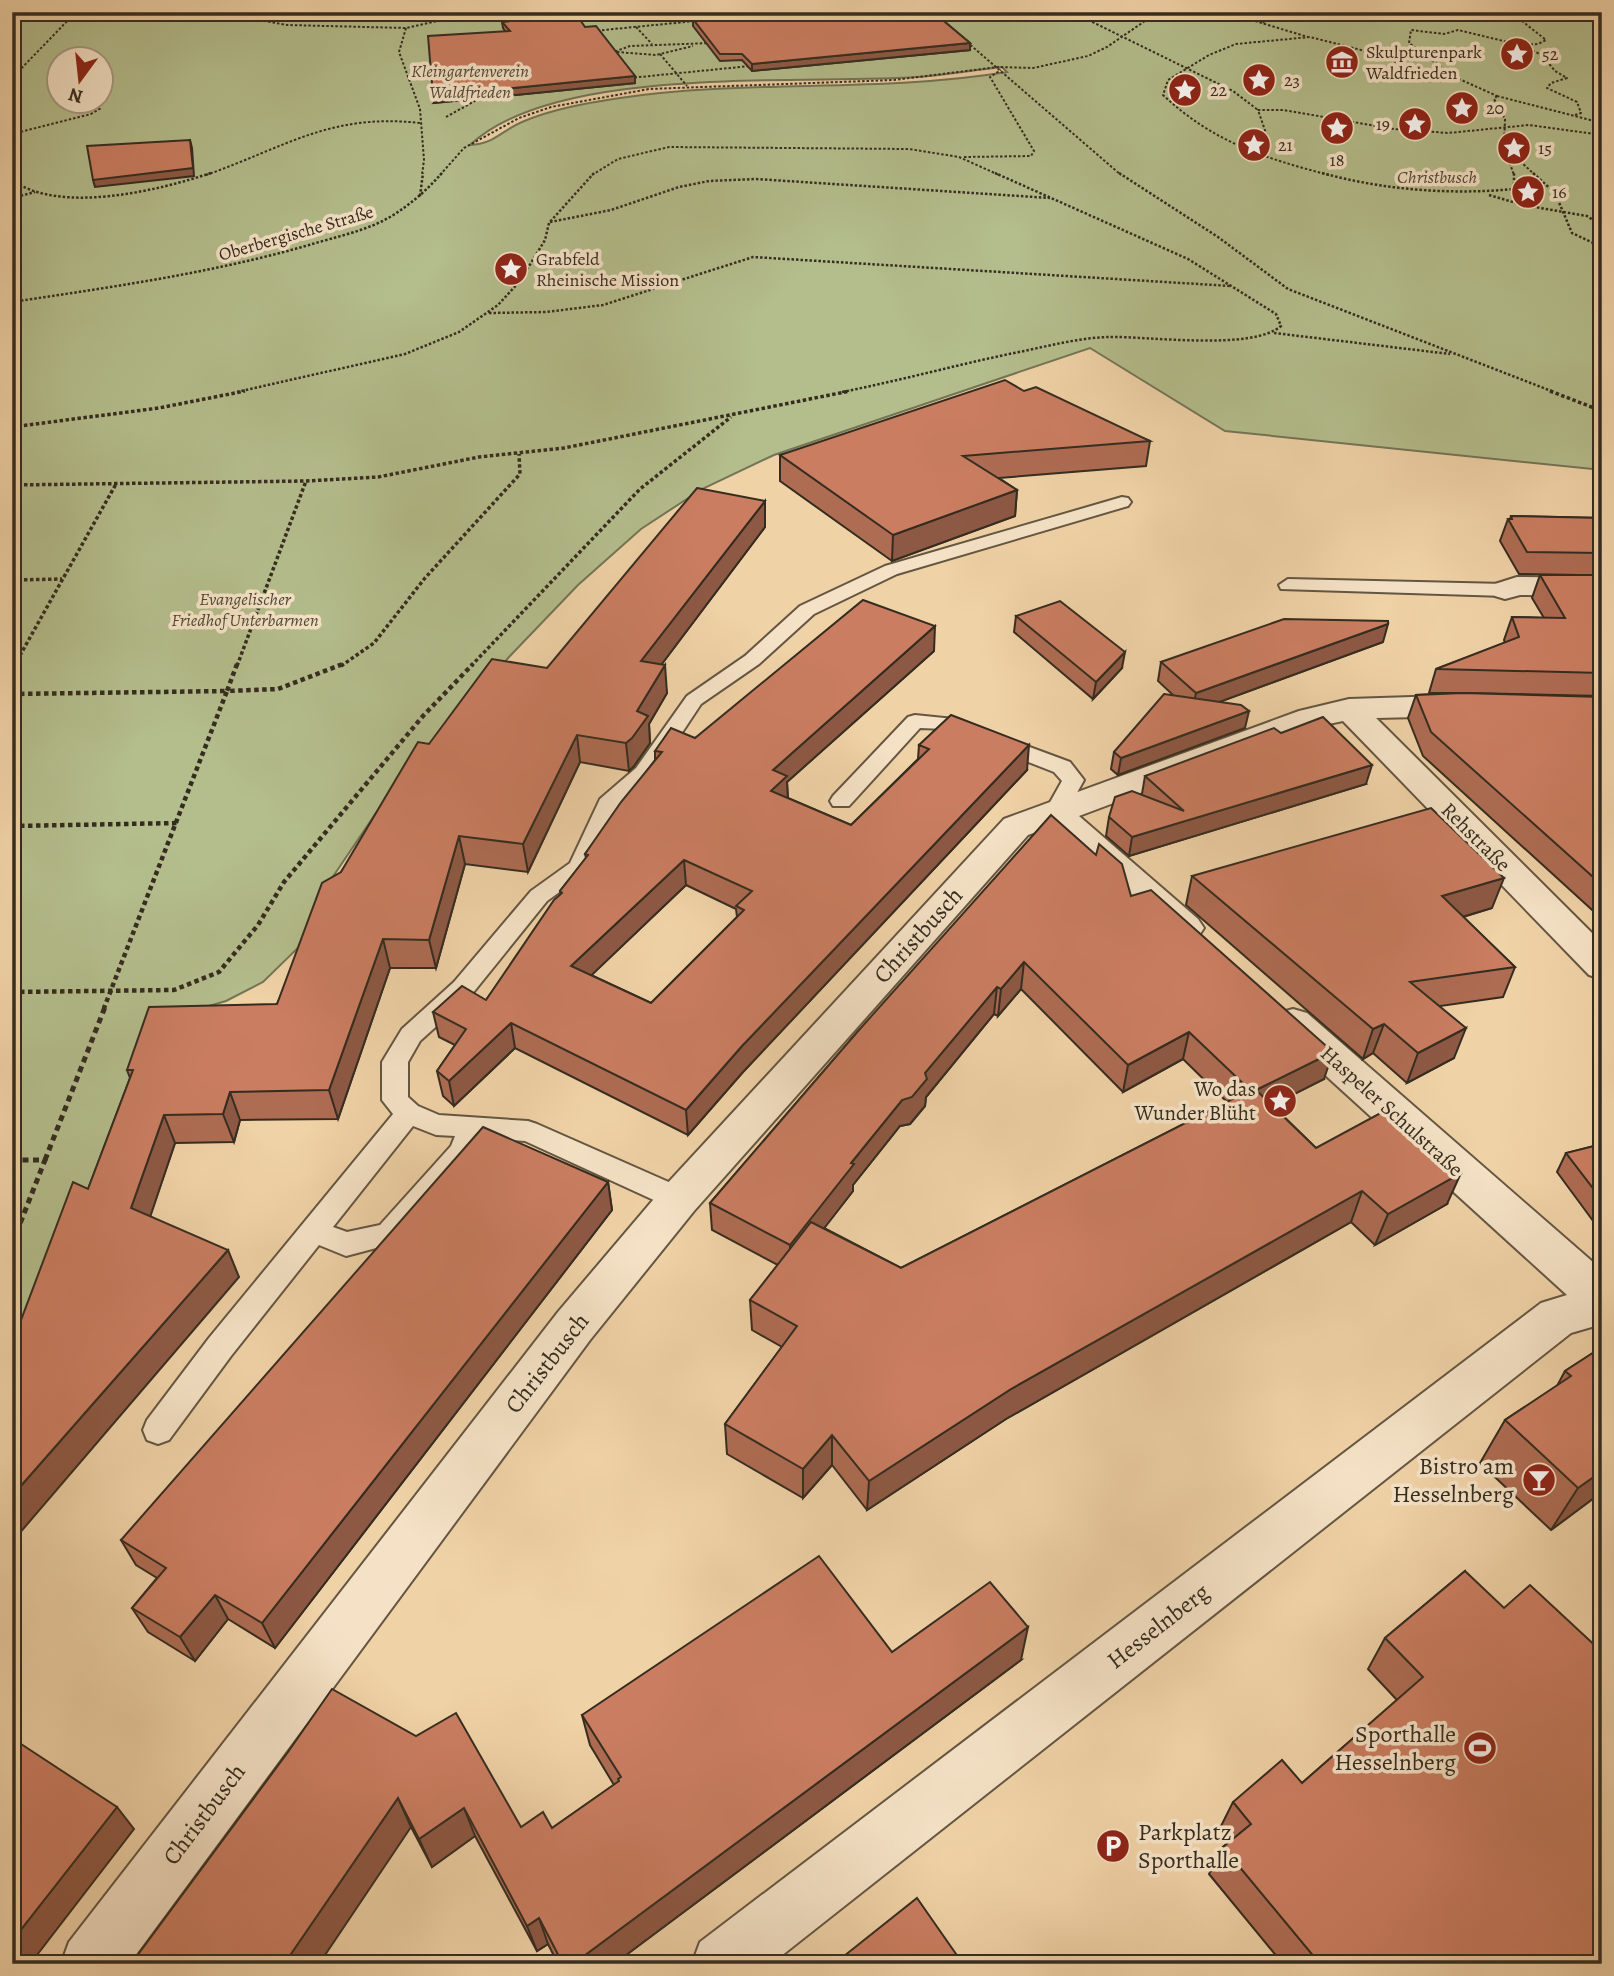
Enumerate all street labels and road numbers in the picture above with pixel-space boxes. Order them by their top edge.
street label: Oberbergische Straße [216,199,376,267]
street label: Rehstraße [1435,796,1517,878]
street label: Christbusch [866,880,970,990]
street label: Haspeler Schulstraße [1315,1039,1469,1183]
street label: Christbusch [498,1306,596,1420]
street label: Hesselnberg [1100,1576,1216,1676]
street label: Christbusch [155,1757,253,1871]

